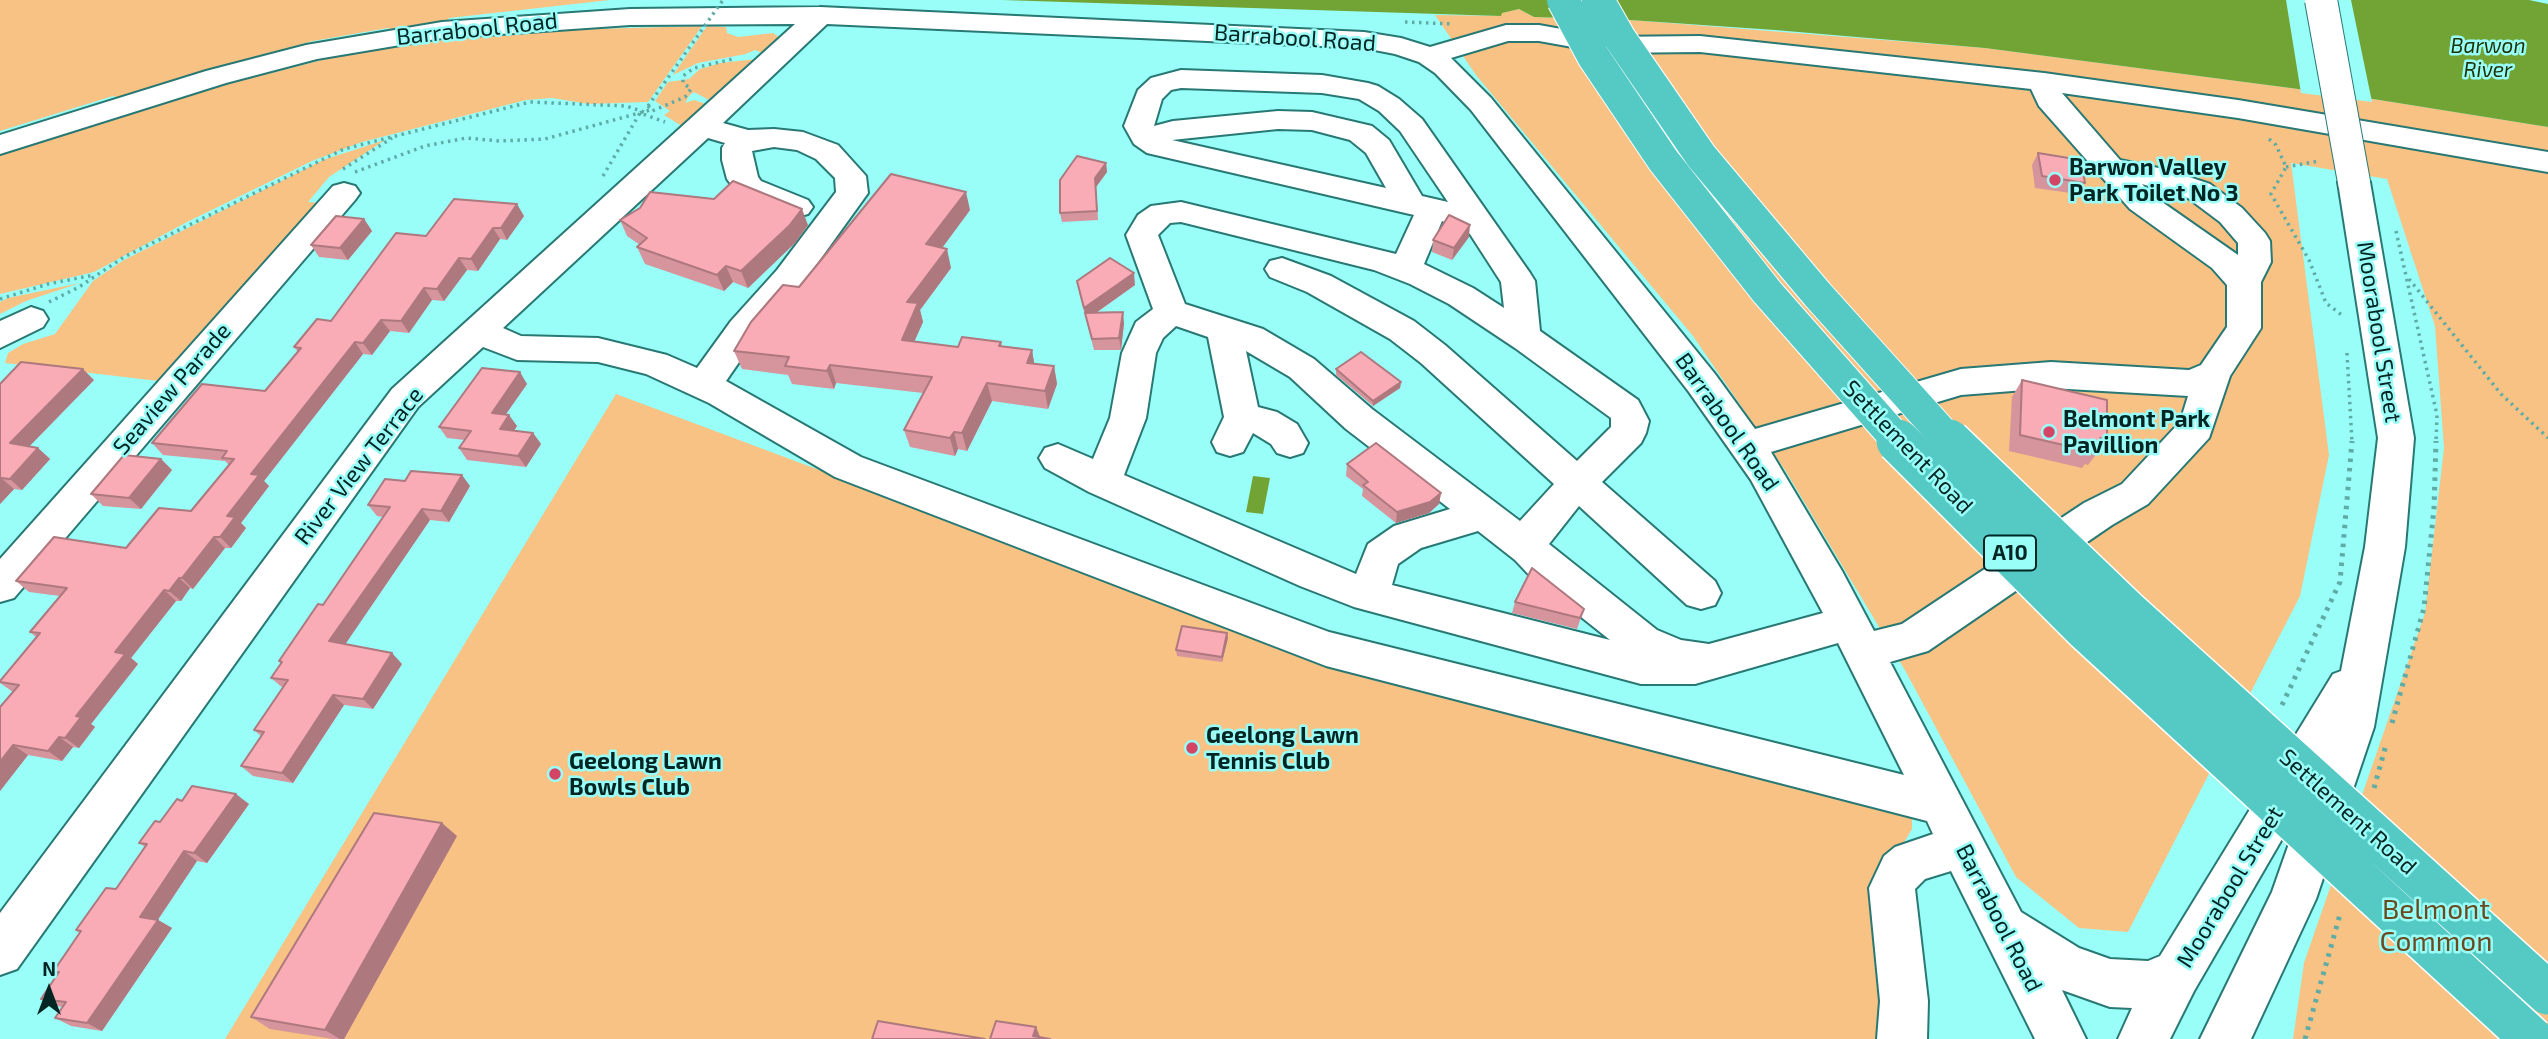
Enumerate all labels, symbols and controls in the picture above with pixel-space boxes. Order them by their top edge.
street label: Barrabool Road [395,7,559,51]
street label: Barrabool Road [1213,19,1377,57]
water label: Barwon River [2450,33,2526,83]
place label: Barwon Valley Park Toilet No 3 [2069,153,2238,207]
marker: Barwon Valley Park Toilet No 3 [2047,172,2063,188]
street label: Moorabool Street [2351,239,2407,425]
street label: Seaview Parade [107,317,237,461]
street label: Barrabool Road [1669,348,1785,496]
street label: Settlement Road [1837,375,1979,519]
street label: River View Terrace [289,382,429,550]
place label: Belmont Park Pavillion [2063,405,2210,459]
marker: Belmont Park Pavillion [2041,424,2057,440]
road number: A10 [1984,536,2036,570]
place label: Geelong Lawn Tennis Club [1206,721,1359,775]
marker: Geelong Lawn Tennis Club [1184,740,1200,756]
street label: Settlement Road [2274,743,2422,881]
place label: Geelong Lawn Bowls Club [569,747,722,801]
marker: Geelong Lawn Bowls Club [547,766,563,782]
street label: Moorabool Street [2171,801,2289,973]
street label: Barrabool Road [1950,840,2048,996]
park label: Belmont Common [2379,893,2493,959]
north arrow [14,955,84,1025]
text: N [42,957,56,980]

